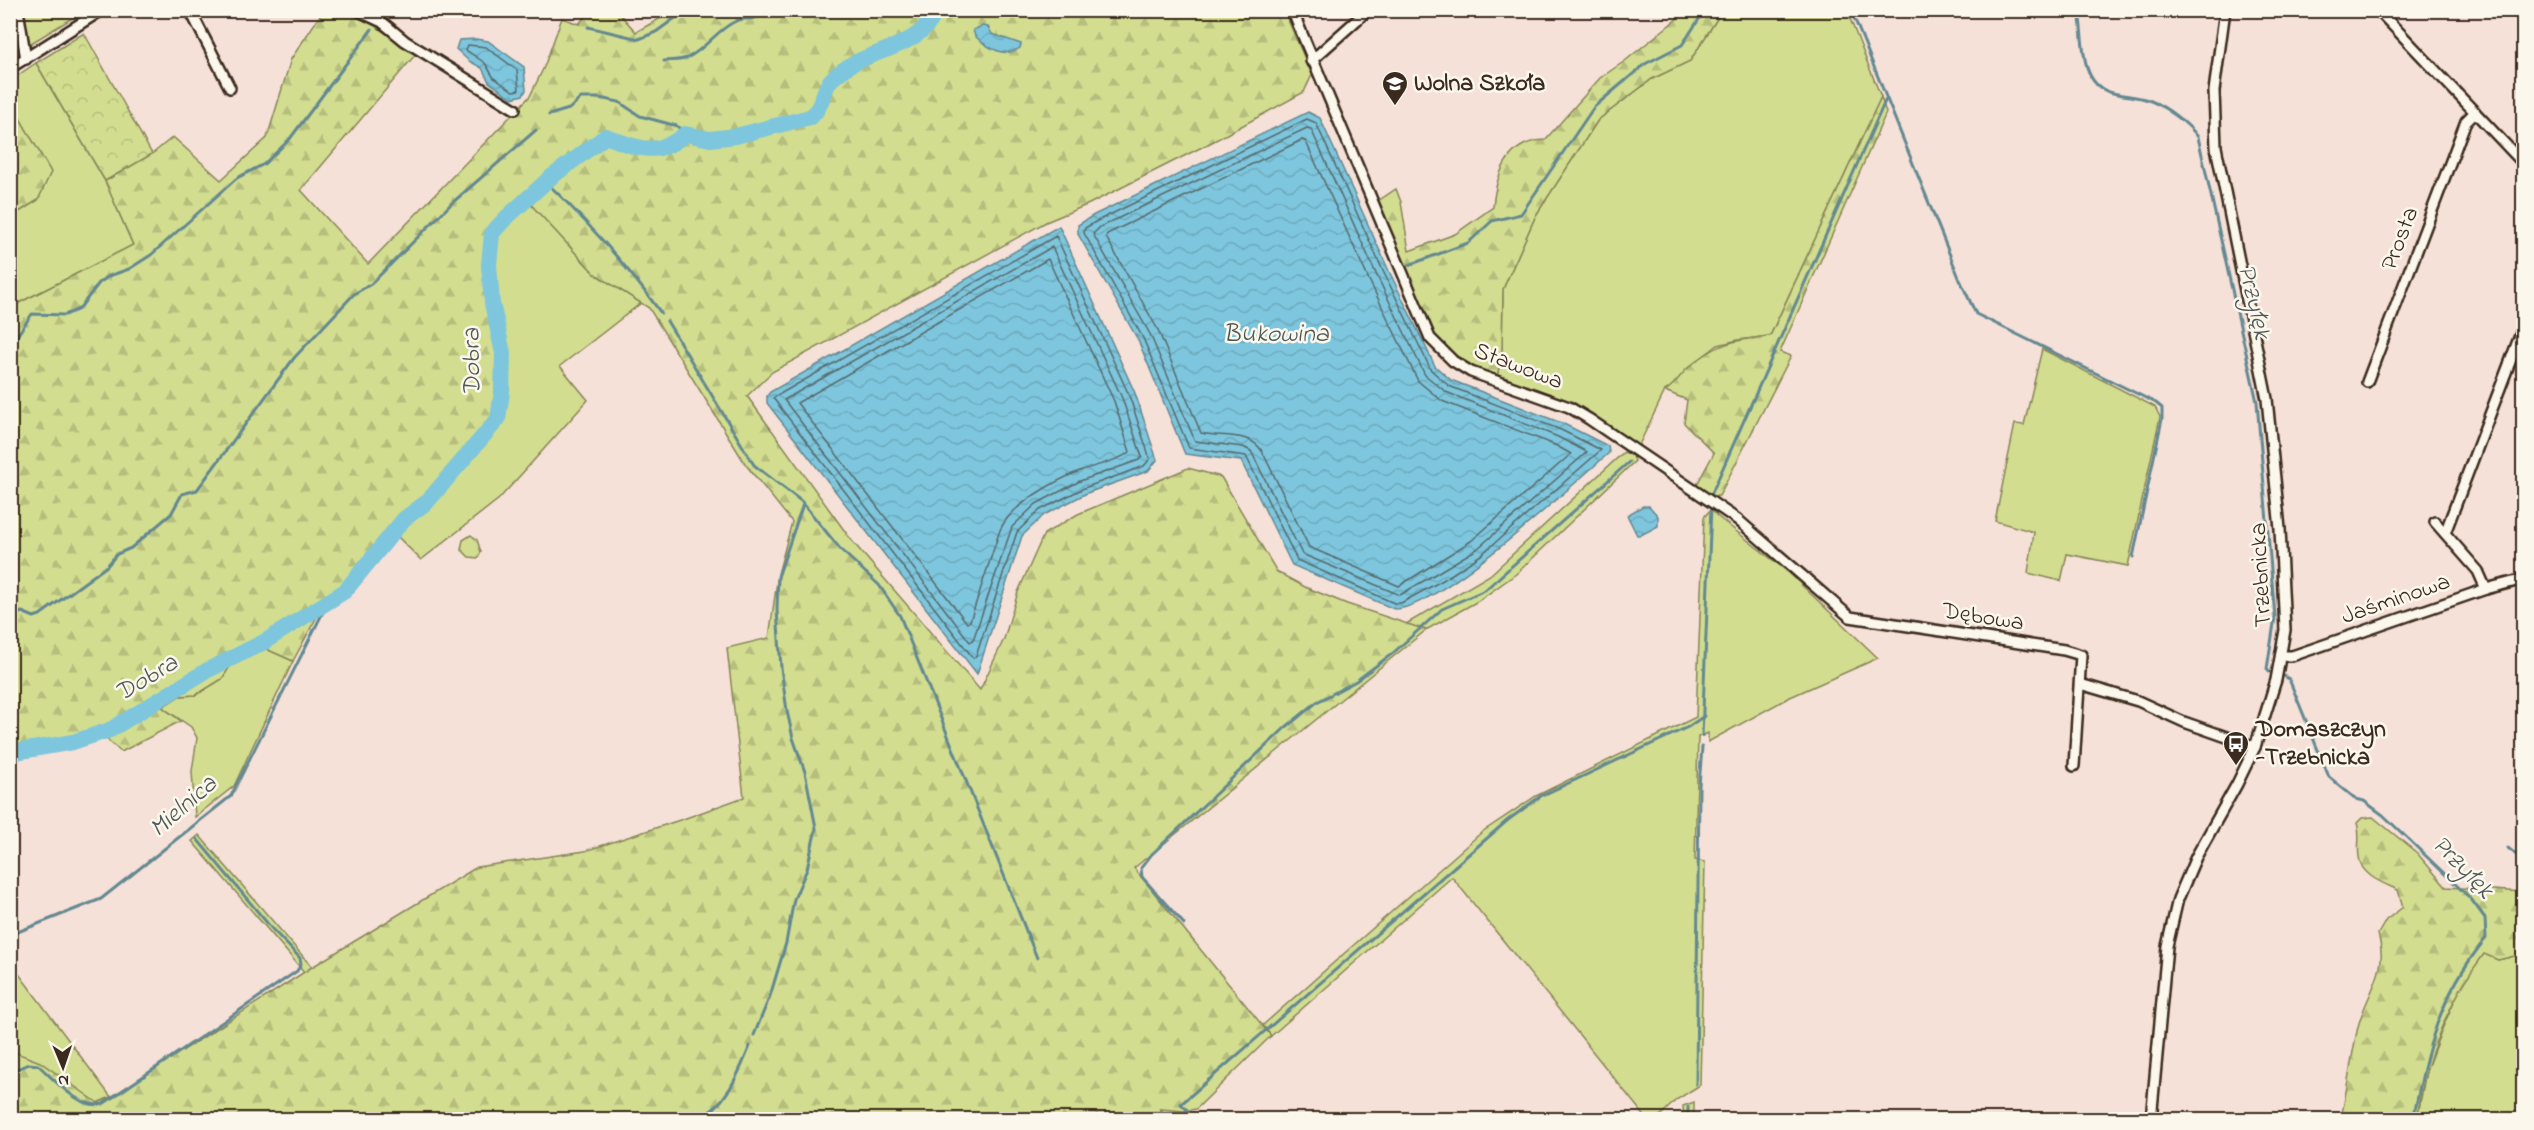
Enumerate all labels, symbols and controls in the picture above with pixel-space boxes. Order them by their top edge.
place label: Wolna Szkoła [1414,67,1545,102]
school or university icon: Wolna Szkoła [1380,69,1410,107]
street label: Prosta [2373,202,2429,276]
water label: Przyłęk [2226,261,2280,345]
water label: Bukowina [1223,316,1330,354]
water label: Dobra [453,327,493,396]
street label: Stawowa [1468,334,1568,400]
street label: Trzebnicka [2242,522,2282,628]
street label: Jaśminowa [2337,565,2455,635]
street label: Dębowa [1939,594,2026,642]
water label: Dobra [108,645,187,713]
place label: Domaszczyn -Trzebnicka [2255,713,2386,776]
bus stop icon: Domaszczyn -Trzebnicka [2221,729,2251,767]
water label: Mielnica [142,766,227,847]
water label: Przyłęk [2422,828,2503,910]
north arrow [33,1037,93,1097]
text: N [57,1068,69,1092]

